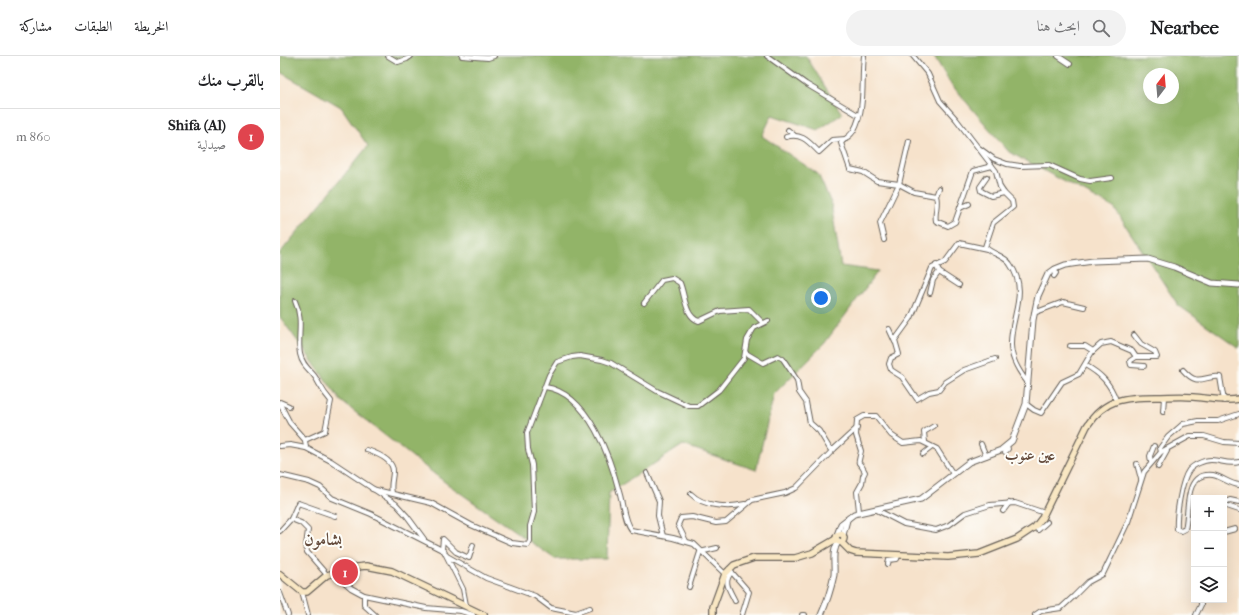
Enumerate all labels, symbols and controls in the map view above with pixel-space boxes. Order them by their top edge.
search box [846,10,1126,46]
text: ابحث هنا [1037,17,1080,35]
icon: search [1090,17,1112,39]
text: Nearbee [1150,17,1219,39]
text: مشاركة [20,18,52,35]
text: الطبقات [74,18,112,35]
text: الخريطة [134,18,168,35]
north arrow [1143,68,1179,104]
text: بالقرب منك [198,70,264,90]
text: Shifa (Al) [168,116,226,134]
text: 860 m [16,129,50,144]
text: 1 [249,129,253,144]
text: صيدلية [197,137,226,152]
your location [811,288,831,308]
district label: عين عنوب [1005,446,1055,465]
map controls [1191,495,1227,603]
button: + [1191,495,1227,531]
district label: بشامون [304,529,342,550]
button: − [1191,531,1227,567]
pin: 1 [332,557,358,587]
button: layers [1191,567,1227,603]

